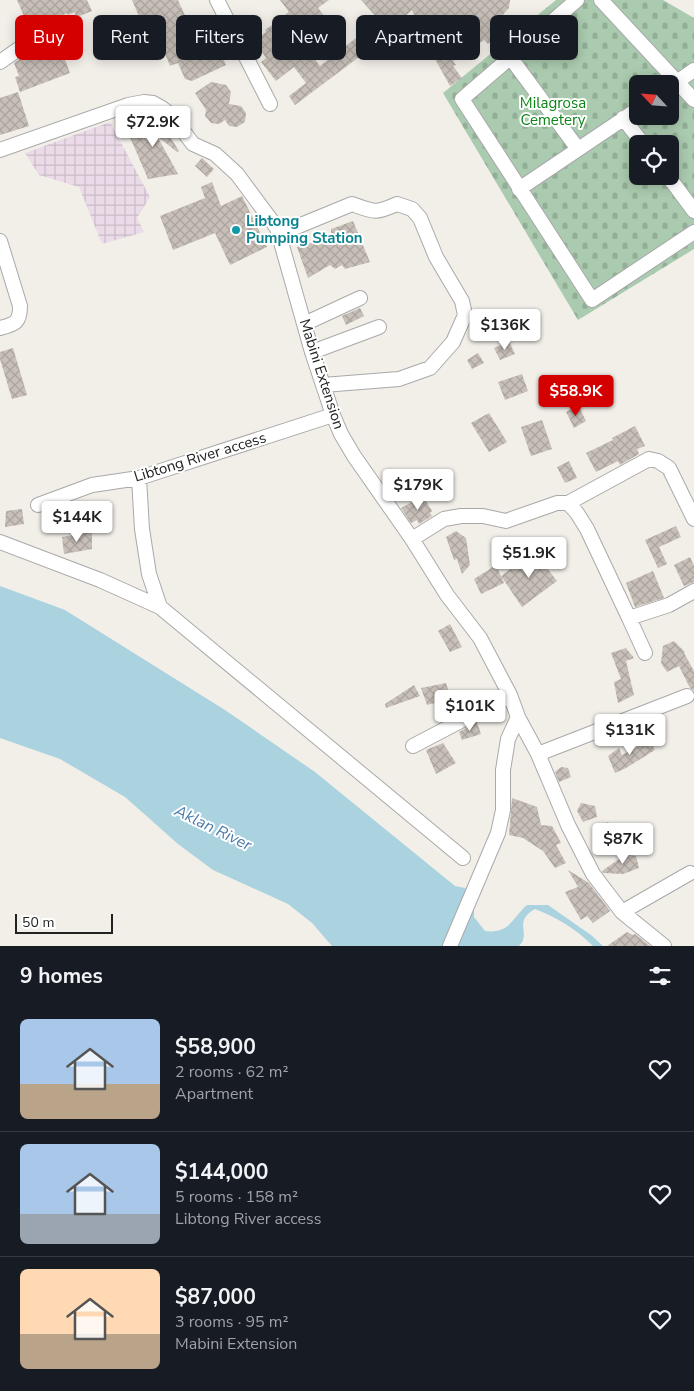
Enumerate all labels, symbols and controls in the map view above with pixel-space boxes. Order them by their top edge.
chip: Buy [15,15,83,60]
chip: Rent [93,15,166,60]
chip: Filters [176,15,262,60]
chip: New [272,15,346,60]
chip: Apartment [356,15,480,60]
chip: House [490,15,578,60]
north arrow [629,75,679,125]
map controls [629,75,679,185]
park label: Milagrosa Cemetery [520,93,586,130]
pin: $72.9K [112,106,194,148]
text: $72.9K [127,111,180,133]
button: locate [629,135,679,185]
place label: Libtong Pumping Station [246,211,363,248]
marker: Libtong Pumping Station [230,224,242,236]
pin: $136K [470,308,540,351]
text: $136K [480,314,530,336]
street label: Mabini Extension [295,316,349,432]
pin: $58.9K [535,374,617,417]
text: $58.9K [550,380,603,402]
street label: Libtong River access [131,427,269,487]
pin: $179K [383,468,453,511]
text: $179K [393,474,443,496]
pin: $144K [42,500,112,543]
text: $144K [52,506,102,528]
pin: $51.9K [488,536,570,579]
text: $51.9K [503,542,556,564]
pin: $101K [435,690,505,732]
text: $101K [445,695,495,717]
pin: $131K [595,714,665,756]
text: $131K [605,719,655,741]
water label: Aklan River [170,800,256,857]
pin: $87K [593,822,653,865]
text: $87K [603,828,643,850]
scale bar [15,911,112,934]
text: 50 m [22,913,54,932]
text: 9 homes [20,962,103,990]
icon: filters [646,962,674,990]
text: $58,900 [175,1033,256,1061]
icon: home [60,1039,120,1099]
icon: heart [646,1055,674,1083]
text: 2 rooms · 62 m² [175,1061,288,1083]
text: Apartment [175,1083,253,1105]
text: $144,000 [175,1158,268,1186]
icon: home [60,1164,120,1224]
icon: heart [646,1180,674,1208]
text: 5 rooms · 158 m² [175,1186,298,1208]
text: Libtong River access [175,1208,321,1230]
text: $87,000 [175,1283,256,1311]
icon: home [60,1289,120,1349]
icon: heart [646,1305,674,1333]
text: 3 rooms · 95 m² [175,1311,288,1333]
text: Mabini Extension [175,1333,297,1355]

